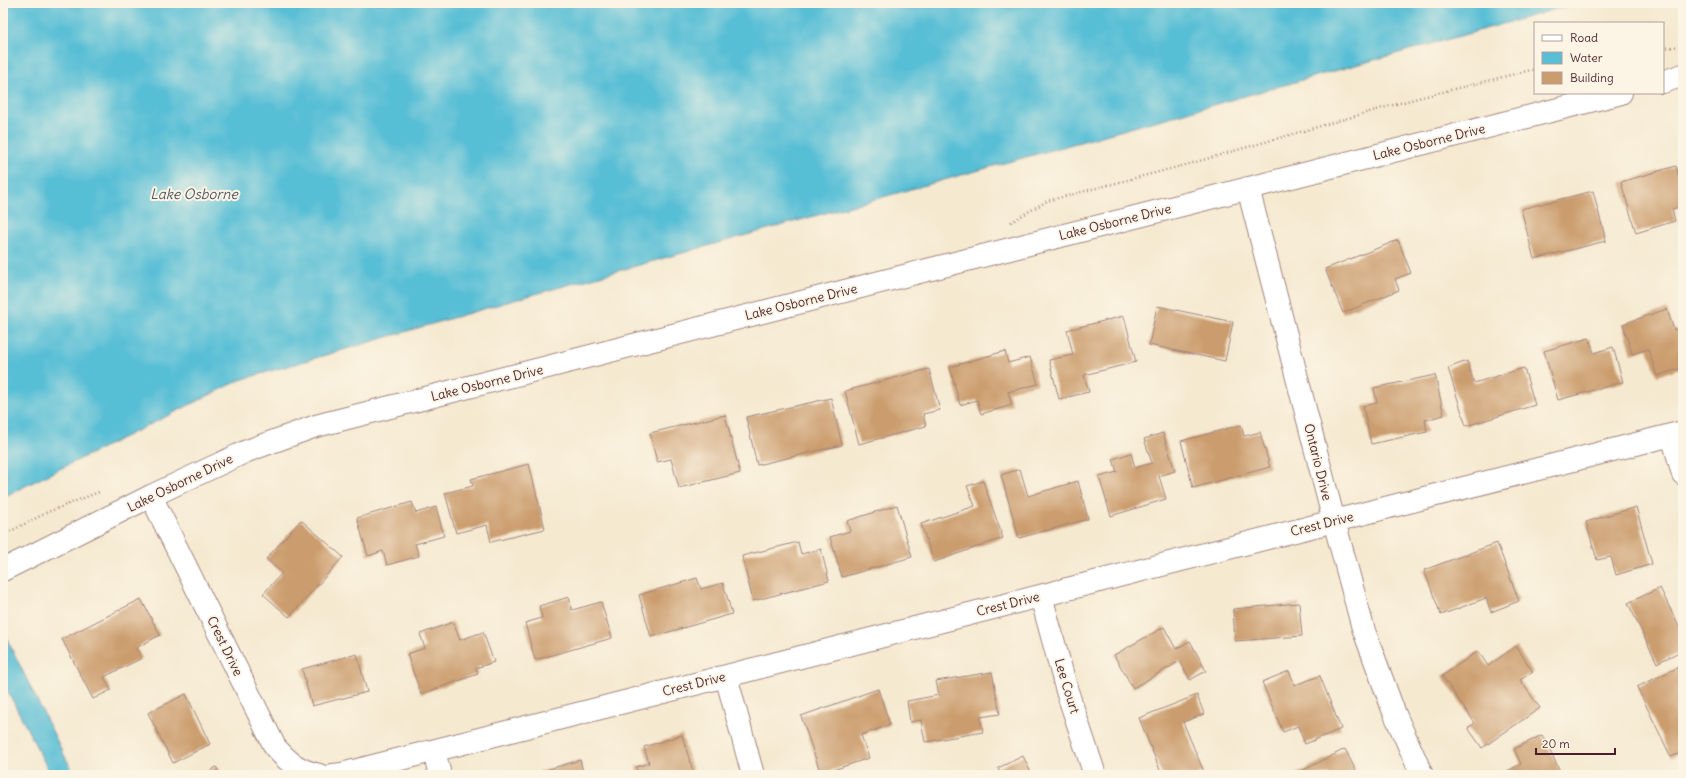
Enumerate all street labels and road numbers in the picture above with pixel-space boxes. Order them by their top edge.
street label: Lake Osborne Drive [1371,120,1487,164]
street label: Lake Osborne Drive [1057,200,1173,244]
street label: Lake Osborne Drive [743,280,859,324]
street label: Lake Osborne Drive [429,361,545,405]
street label: Ontario Drive [1300,422,1336,502]
street label: Lake Osborne Drive [125,450,235,516]
street label: Crest Drive [1289,508,1355,540]
street label: Crest Drive [975,588,1041,620]
street label: Crest Drive [203,613,247,679]
street label: Lee Court [1051,656,1084,716]
street label: Crest Drive [661,668,727,700]

